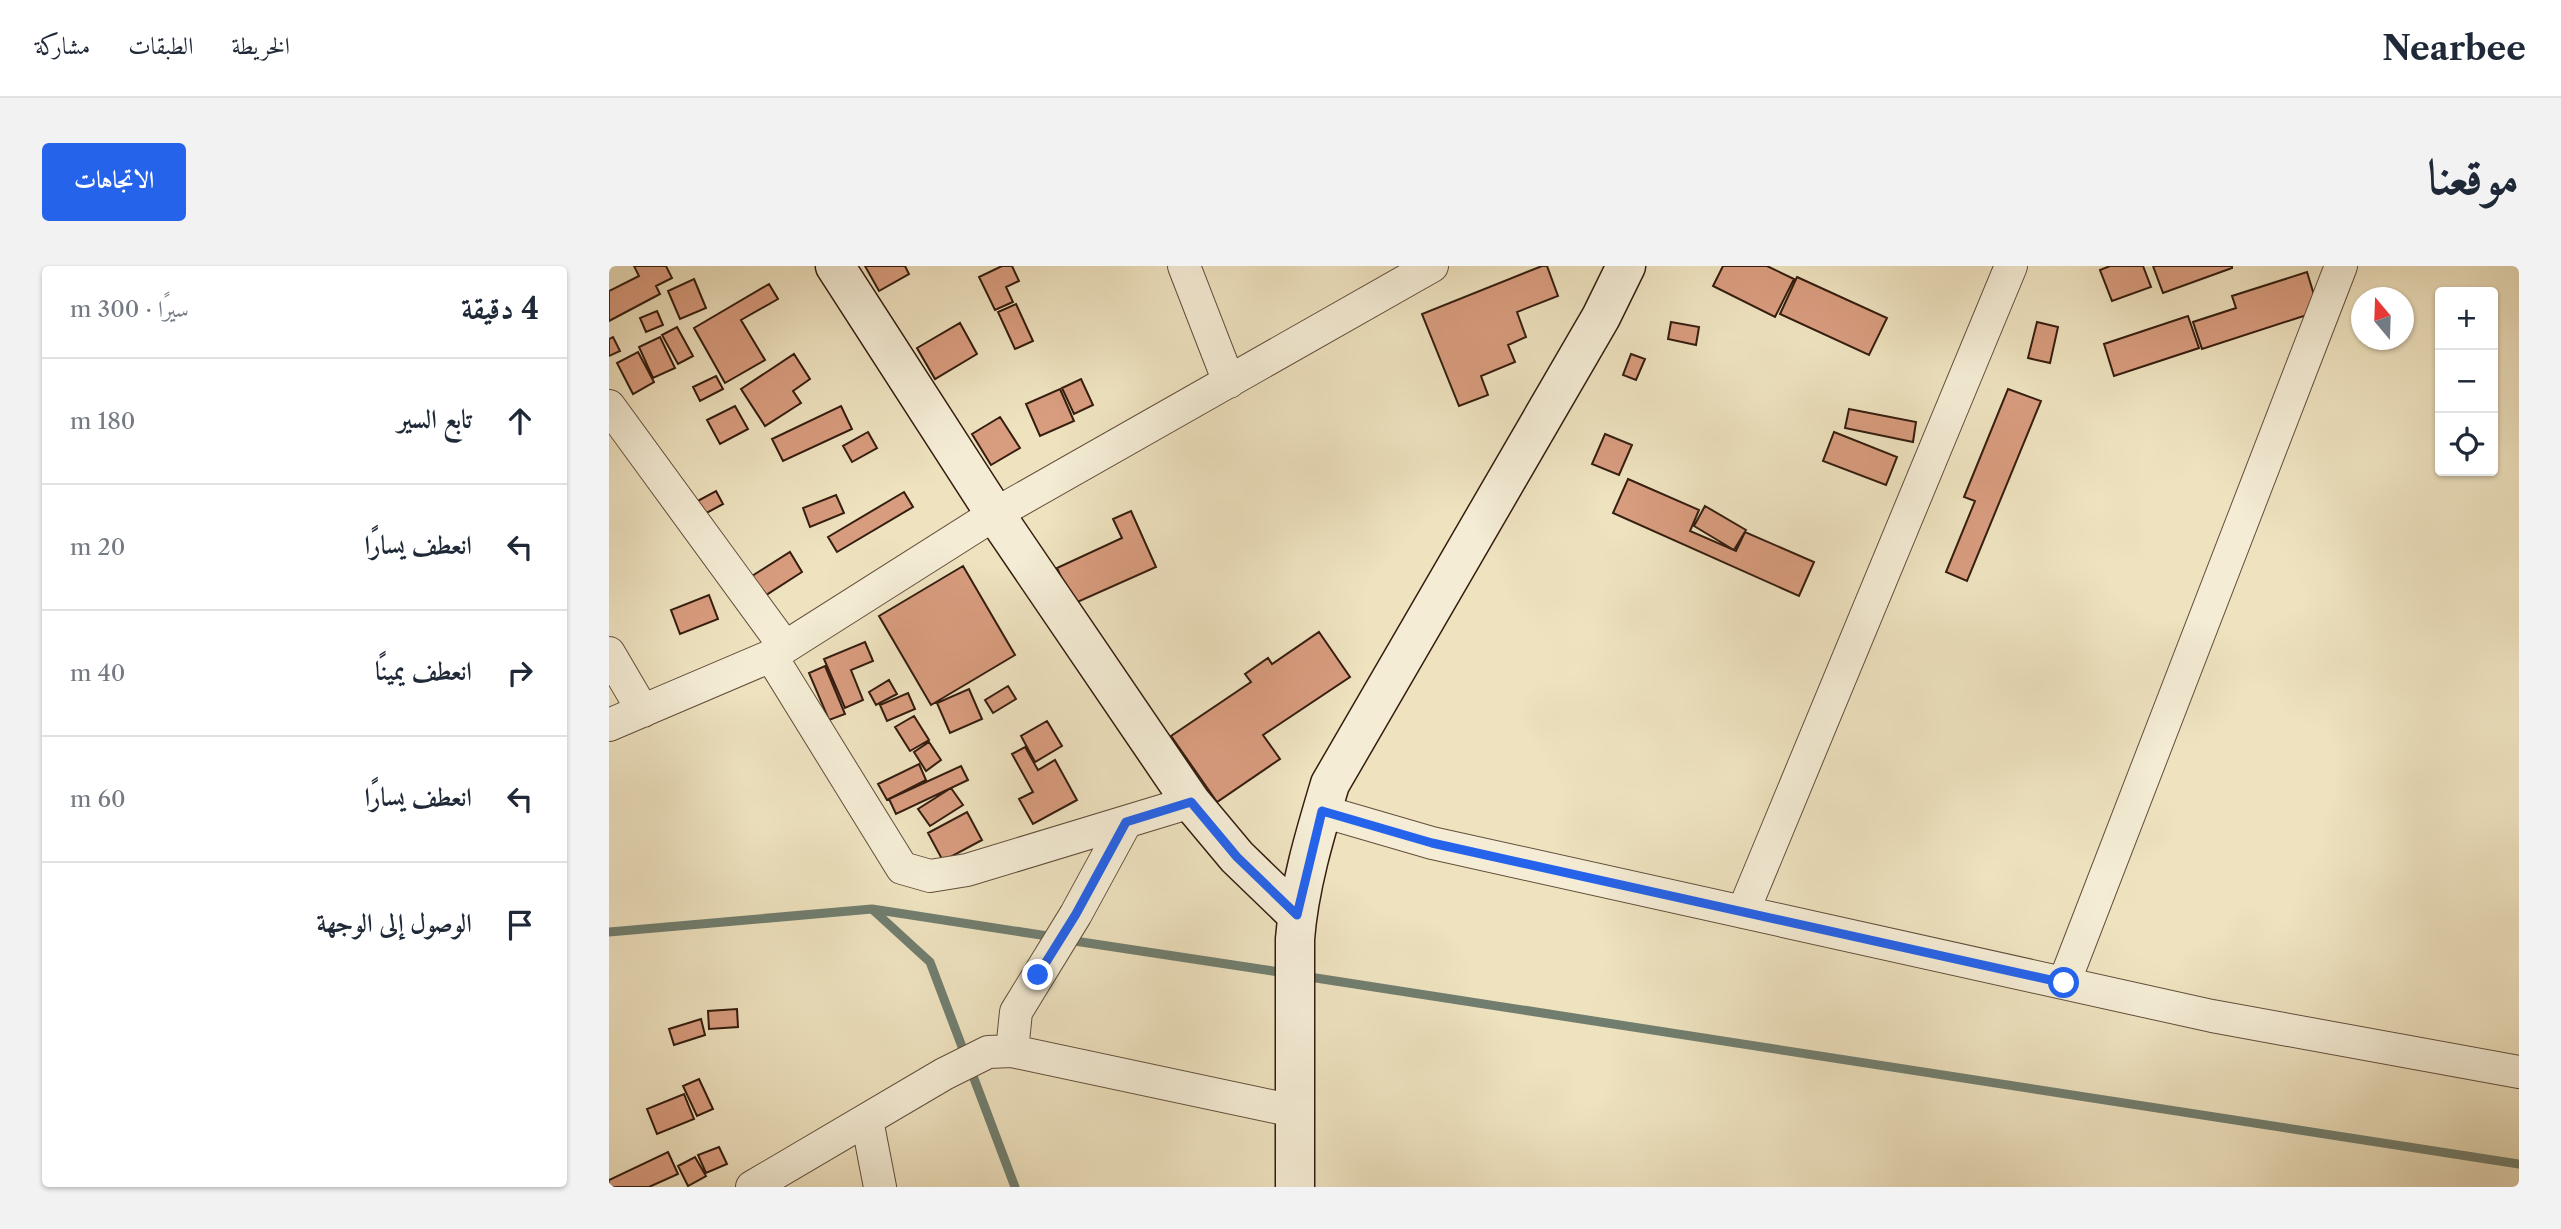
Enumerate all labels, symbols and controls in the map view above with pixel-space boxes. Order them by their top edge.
text: Nearbee [2382,28,2526,69]
text: مشاركة [35,31,90,60]
text: الطبقات [128,31,194,60]
text: الخريطة [232,31,290,60]
button: الاتجاهات [42,143,186,221]
text: موقعنا [2427,146,2519,207]
north arrow [2351,287,2414,350]
map controls [2435,287,2498,476]
button: + [2435,287,2498,350]
text: 4 دقيقة [461,290,539,327]
text: سيرًا · 300 m [70,295,189,323]
button: − [2435,350,2498,413]
icon: ahead [501,402,539,440]
text: تابع السير [398,403,472,435]
text: 180 m [70,407,135,435]
button: locate [2435,413,2498,476]
icon: left [501,528,539,566]
text: انعطف يسارًا [364,529,472,561]
text: 20 m [70,533,125,561]
icon: right [501,654,539,692]
text: انعطف يمينًا [375,655,472,687]
text: 40 m [70,659,125,687]
icon: left [501,780,539,818]
text: انعطف يسارًا [364,781,472,813]
text: 60 m [70,785,126,813]
icon: arrive [501,906,539,944]
text: الوصول إلى الوجهة [317,907,472,939]
route end [1022,959,1053,990]
route start [2048,967,2079,998]

